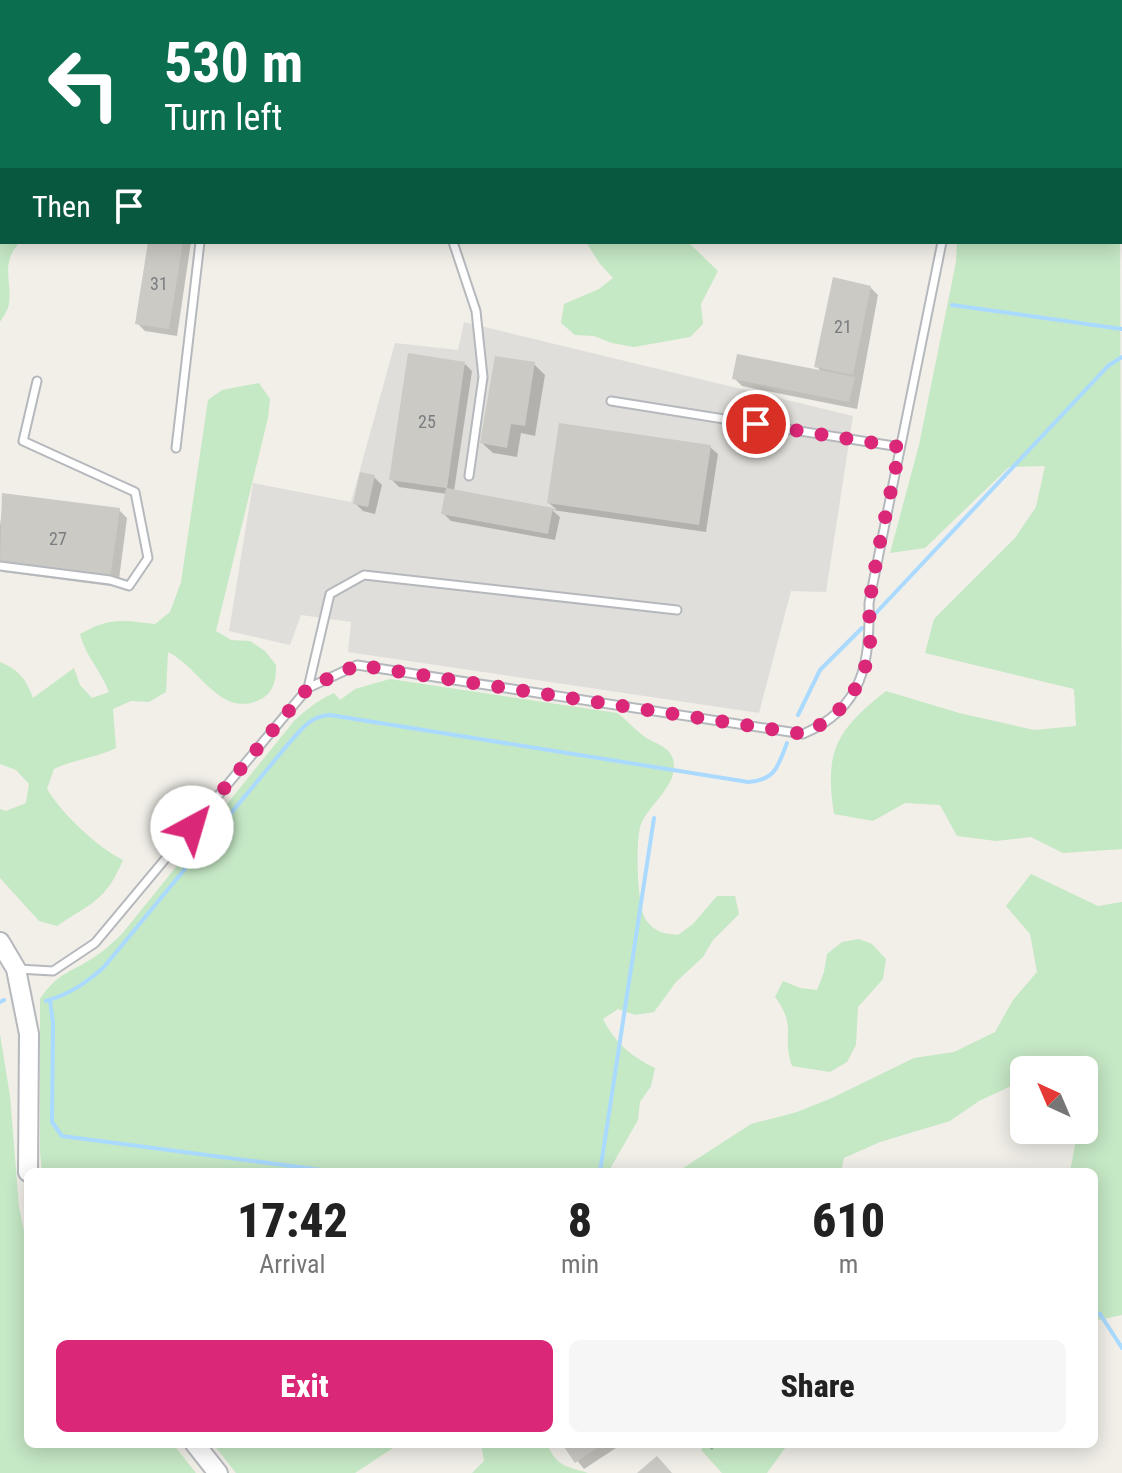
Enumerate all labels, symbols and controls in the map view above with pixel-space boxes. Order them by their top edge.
text: 530 m [164,30,303,96]
icon: left [32,32,136,136]
text: Turn left [164,97,282,139]
icon: arrive [107,184,151,228]
text: Then [32,189,91,224]
house number: 31 [150,273,168,294]
house number: 21 [834,316,852,337]
pin [722,390,790,458]
icon: arrive [734,402,778,446]
house number: 25 [418,411,436,432]
house number: 27 [49,528,67,549]
position arrow [150,785,234,869]
north arrow [1010,1056,1098,1144]
map controls [1010,1056,1098,1144]
text: 17:42 [237,1192,348,1249]
text: 8 [568,1192,592,1249]
text: 610 [812,1192,885,1249]
text: Arrival [259,1249,326,1279]
text: min [561,1249,599,1279]
text: m [839,1249,858,1279]
button: Exit [56,1340,553,1432]
button: Share [569,1340,1066,1432]

